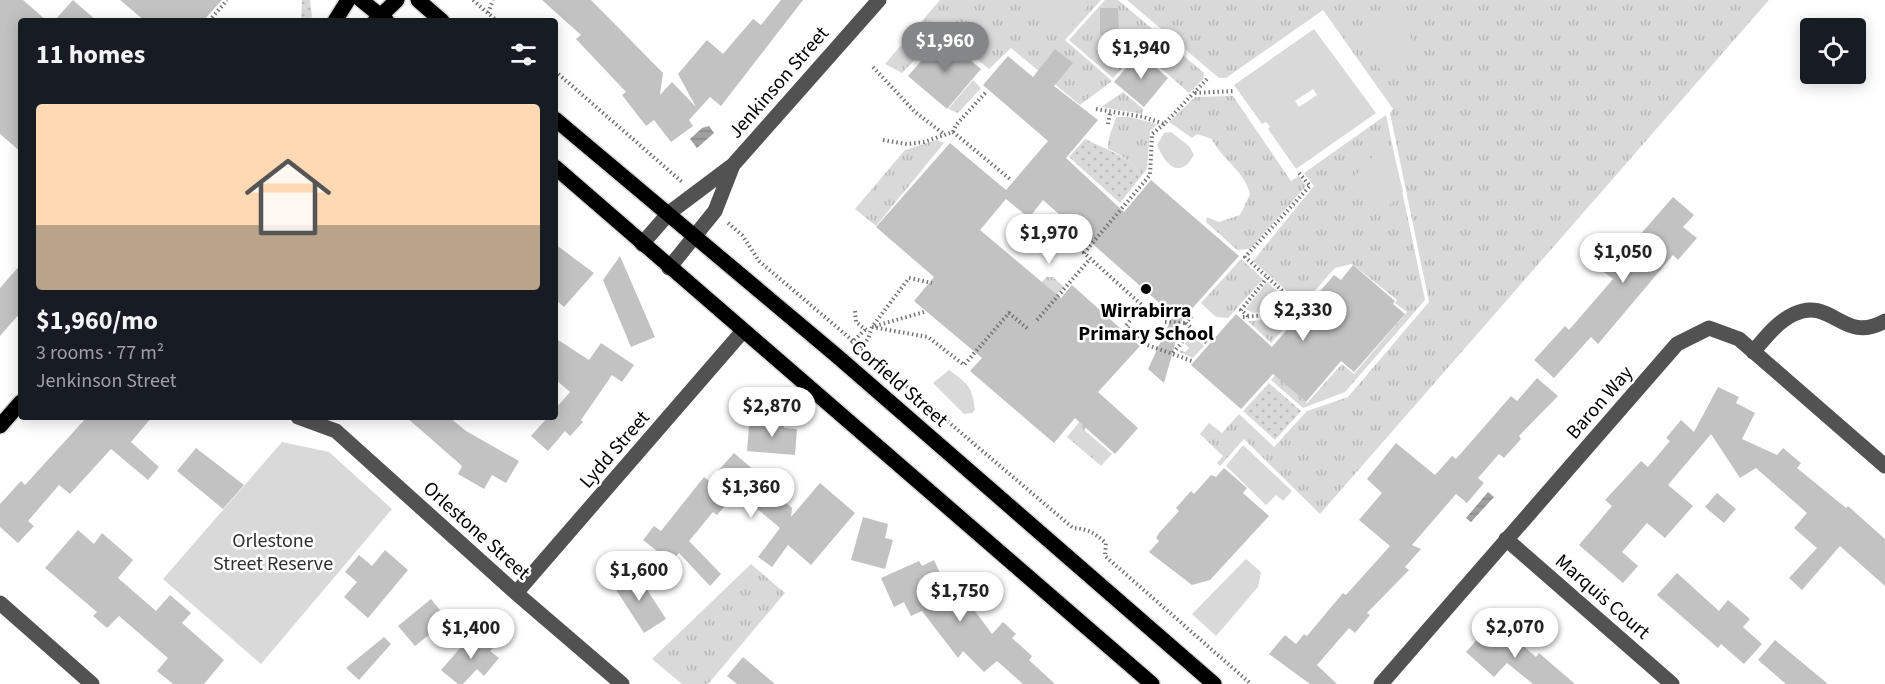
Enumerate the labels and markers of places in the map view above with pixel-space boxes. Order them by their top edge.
pin: $1,960 [896,22,994,73]
pin: $1,940 [1092,29,1190,80]
pin: $1,970 [1000,214,1098,265]
pin: $1,050 [1574,233,1672,284]
marker: Wirrabirra Primary School [1139,282,1153,296]
pin: $2,330 [1254,291,1352,342]
place label: Wirrabirra Primary School [1078,297,1214,348]
pin: $2,870 [723,387,821,438]
pin: $1,360 [702,468,800,519]
pin: $1,600 [590,551,688,602]
pin: $1,750 [911,572,1009,623]
pin: $2,070 [1466,608,1564,659]
pin: $1,400 [422,609,520,660]

